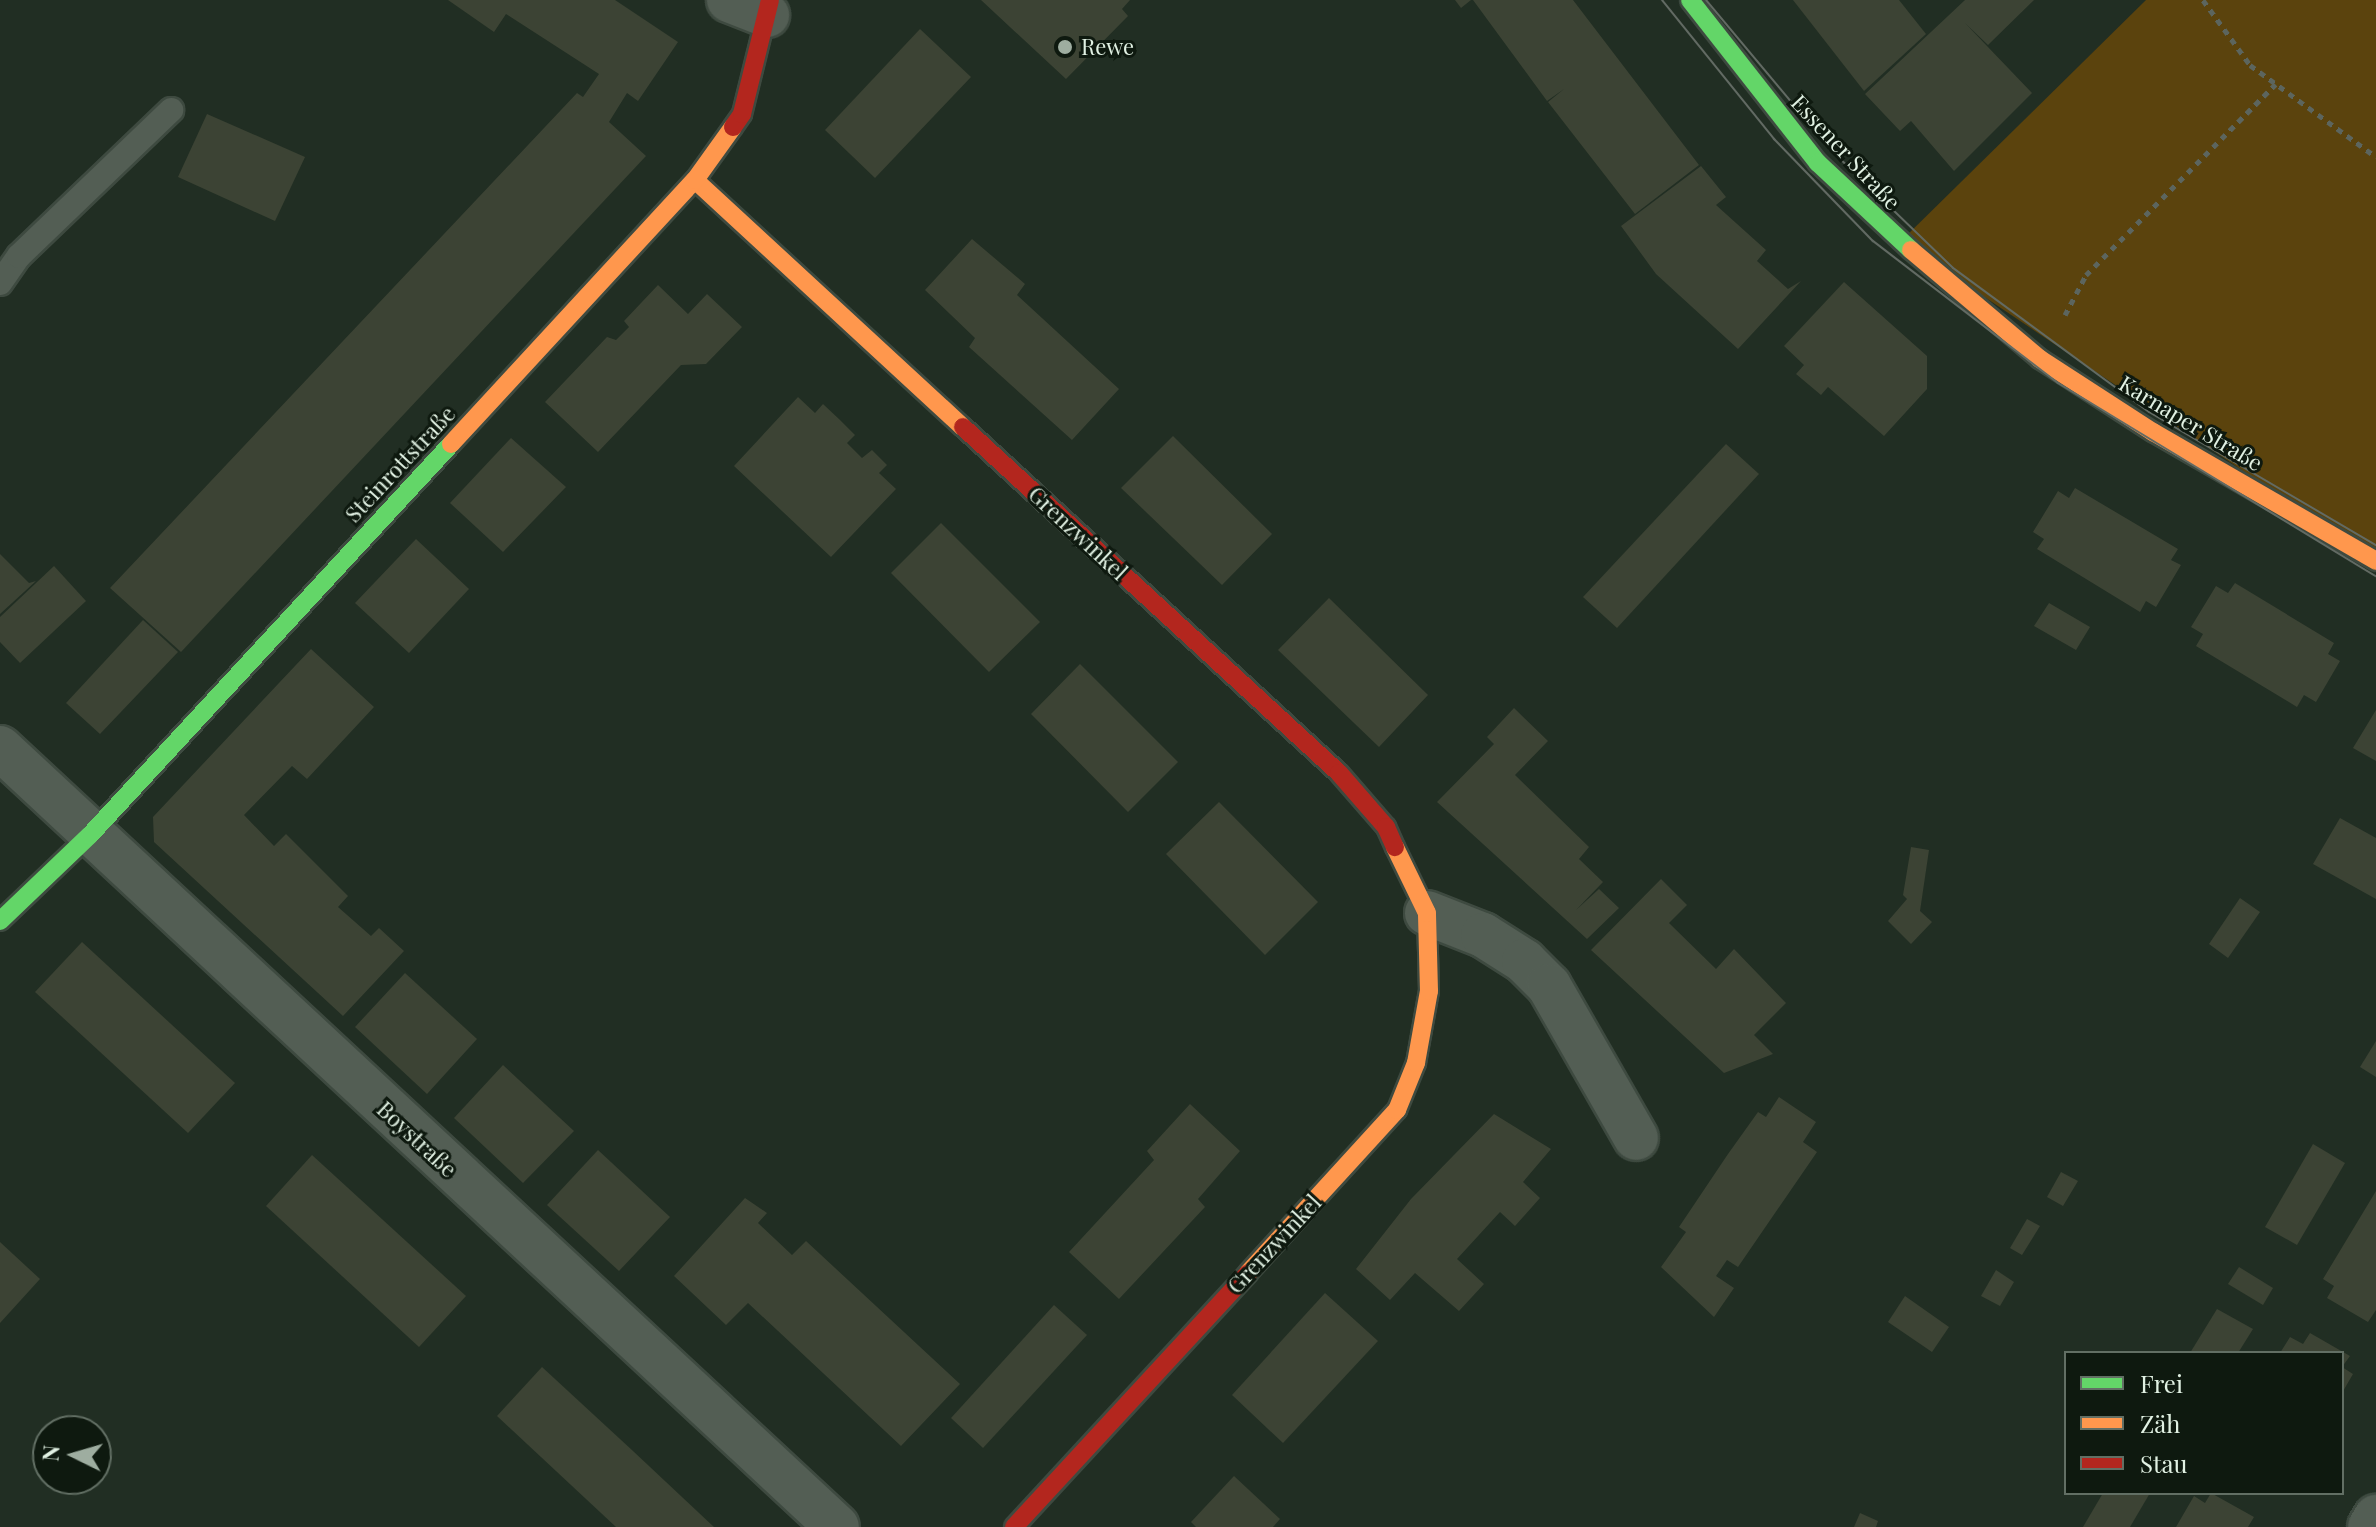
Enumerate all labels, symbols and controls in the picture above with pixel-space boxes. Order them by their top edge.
place label: Rewe [1081,34,1134,60]
marker: Rewe [1056,38,1074,56]
street label: Essener Straße [1786,89,1906,215]
street label: Karnaper Straße [2114,370,2268,476]
street label: Steinrottstraße [340,401,460,527]
street label: Grenzwinkel [1023,481,1133,585]
street label: Boystraße [372,1096,462,1182]
street label: Grenzwinkel [1222,1189,1326,1299]
legend [2064,1351,2344,1495]
text: Frei [2140,1367,2183,1399]
text: Zäh [2140,1407,2180,1439]
north arrow [32,1415,112,1495]
text: N [34,1444,66,1462]
text: Stau [2140,1447,2187,1479]

